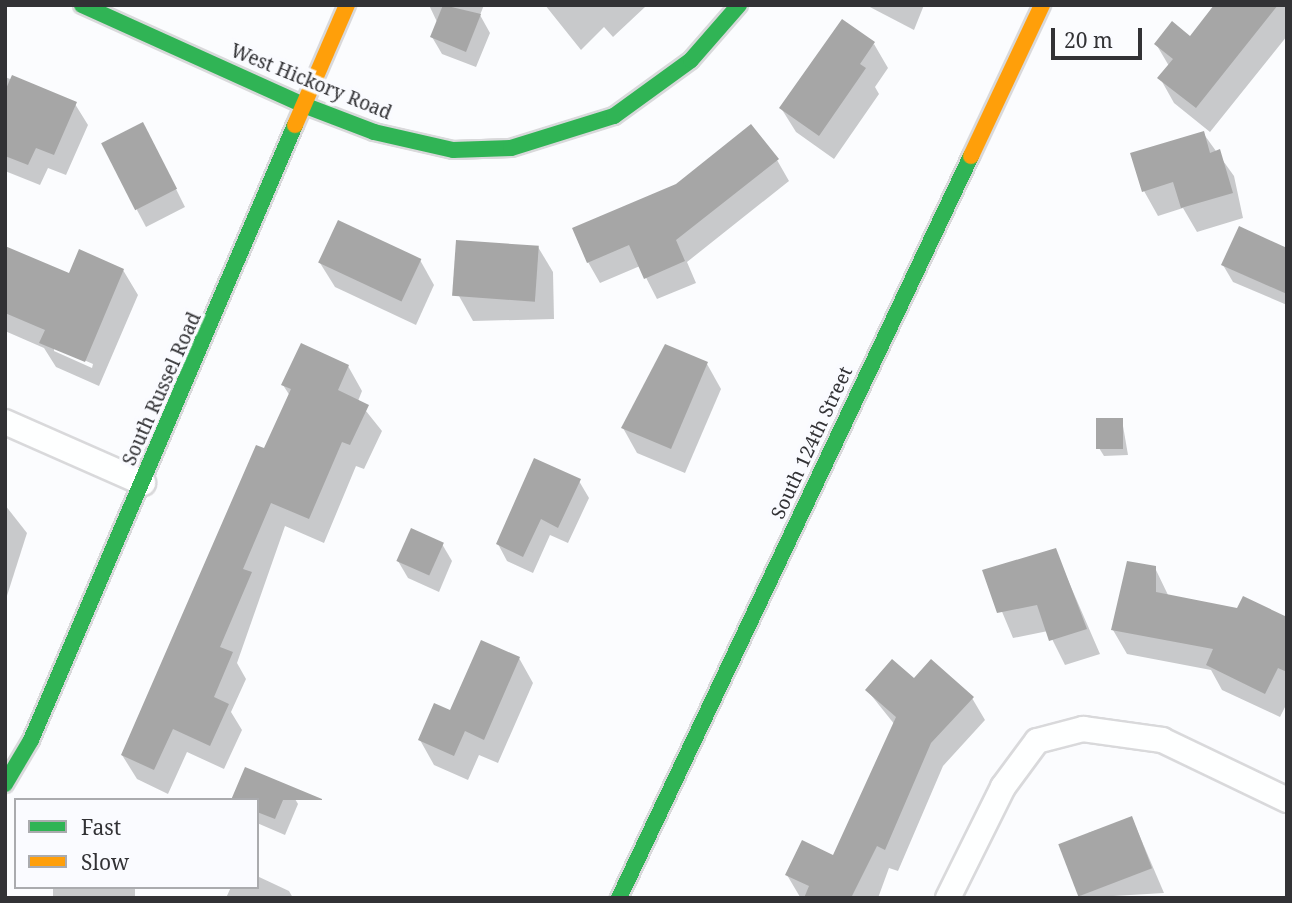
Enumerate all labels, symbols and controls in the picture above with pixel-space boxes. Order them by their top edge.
scale bar [1054,14,1145,58]
text: 20 m [1064,26,1113,54]
street label: West Hickory Road [227,39,395,125]
street label: South Russel Road [118,309,206,469]
street label: South 124th Street [767,363,857,523]
legend [14,798,259,889]
text: Fast [81,813,121,841]
text: Slow [81,848,129,876]

